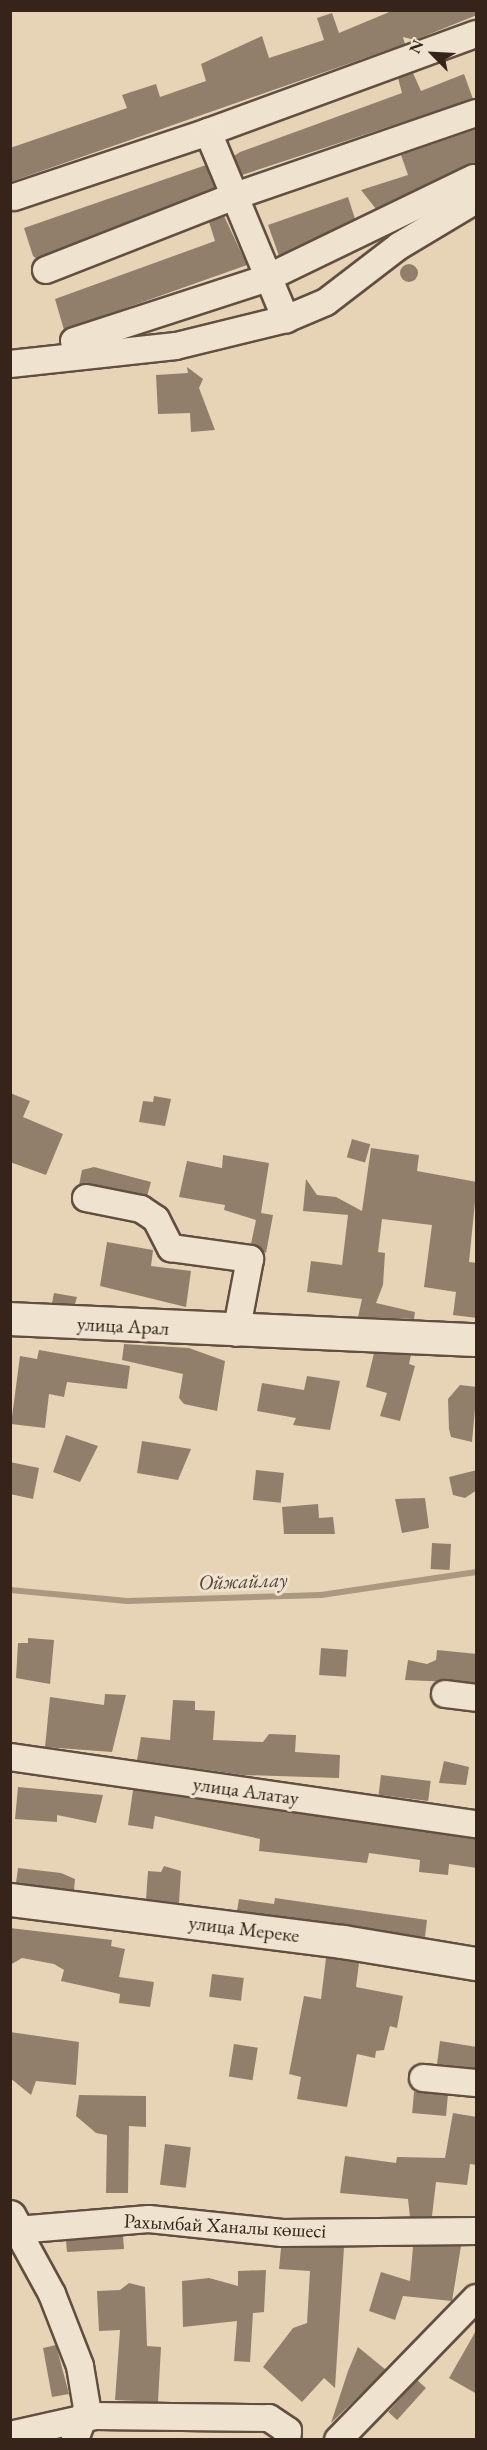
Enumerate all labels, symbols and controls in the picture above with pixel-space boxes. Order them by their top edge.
north arrow [403,24,463,84]
text: N [404,36,428,57]
street label: улица Арал [76,1312,170,1340]
water label: Ойжайлау [198,1567,288,1595]
street label: улица Алатау [191,1772,301,1810]
street label: улица Мереке [187,1910,301,1948]
street label: Рахымбай Ханалы көшесі [123,2209,327,2243]

